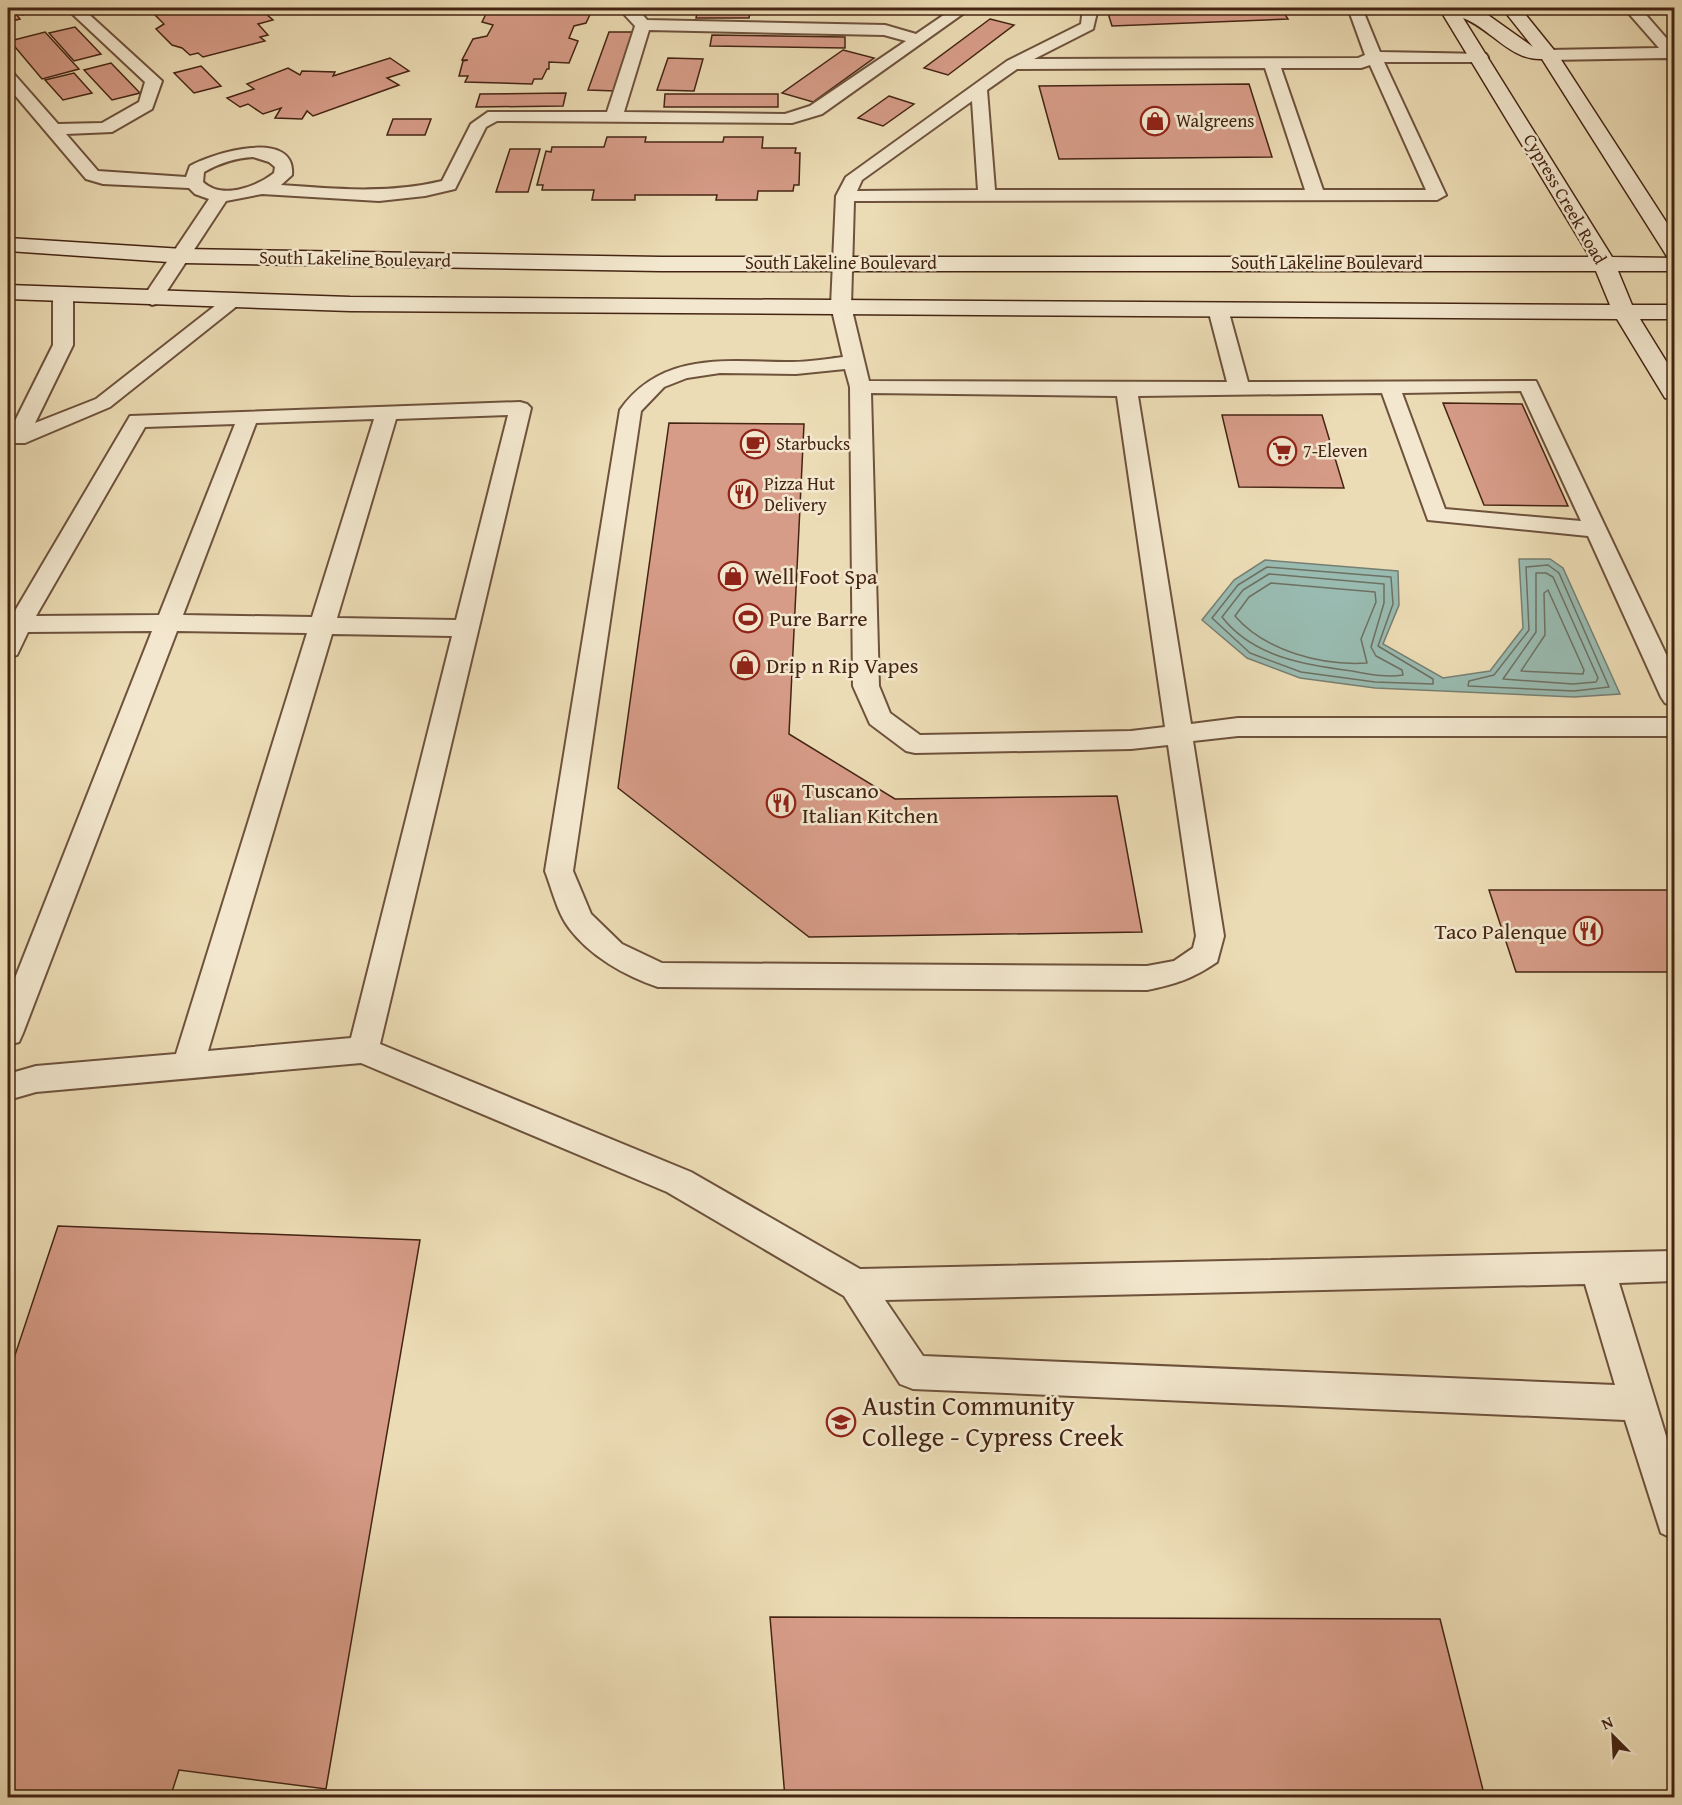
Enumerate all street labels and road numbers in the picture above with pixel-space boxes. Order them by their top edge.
street label: Cypress Creek Road [1517,128,1614,269]
street label: South Lakeline Boulevard [259,243,452,274]
street label: South Lakeline Boulevard [745,249,937,276]
street label: South Lakeline Boulevard [1231,249,1423,276]

